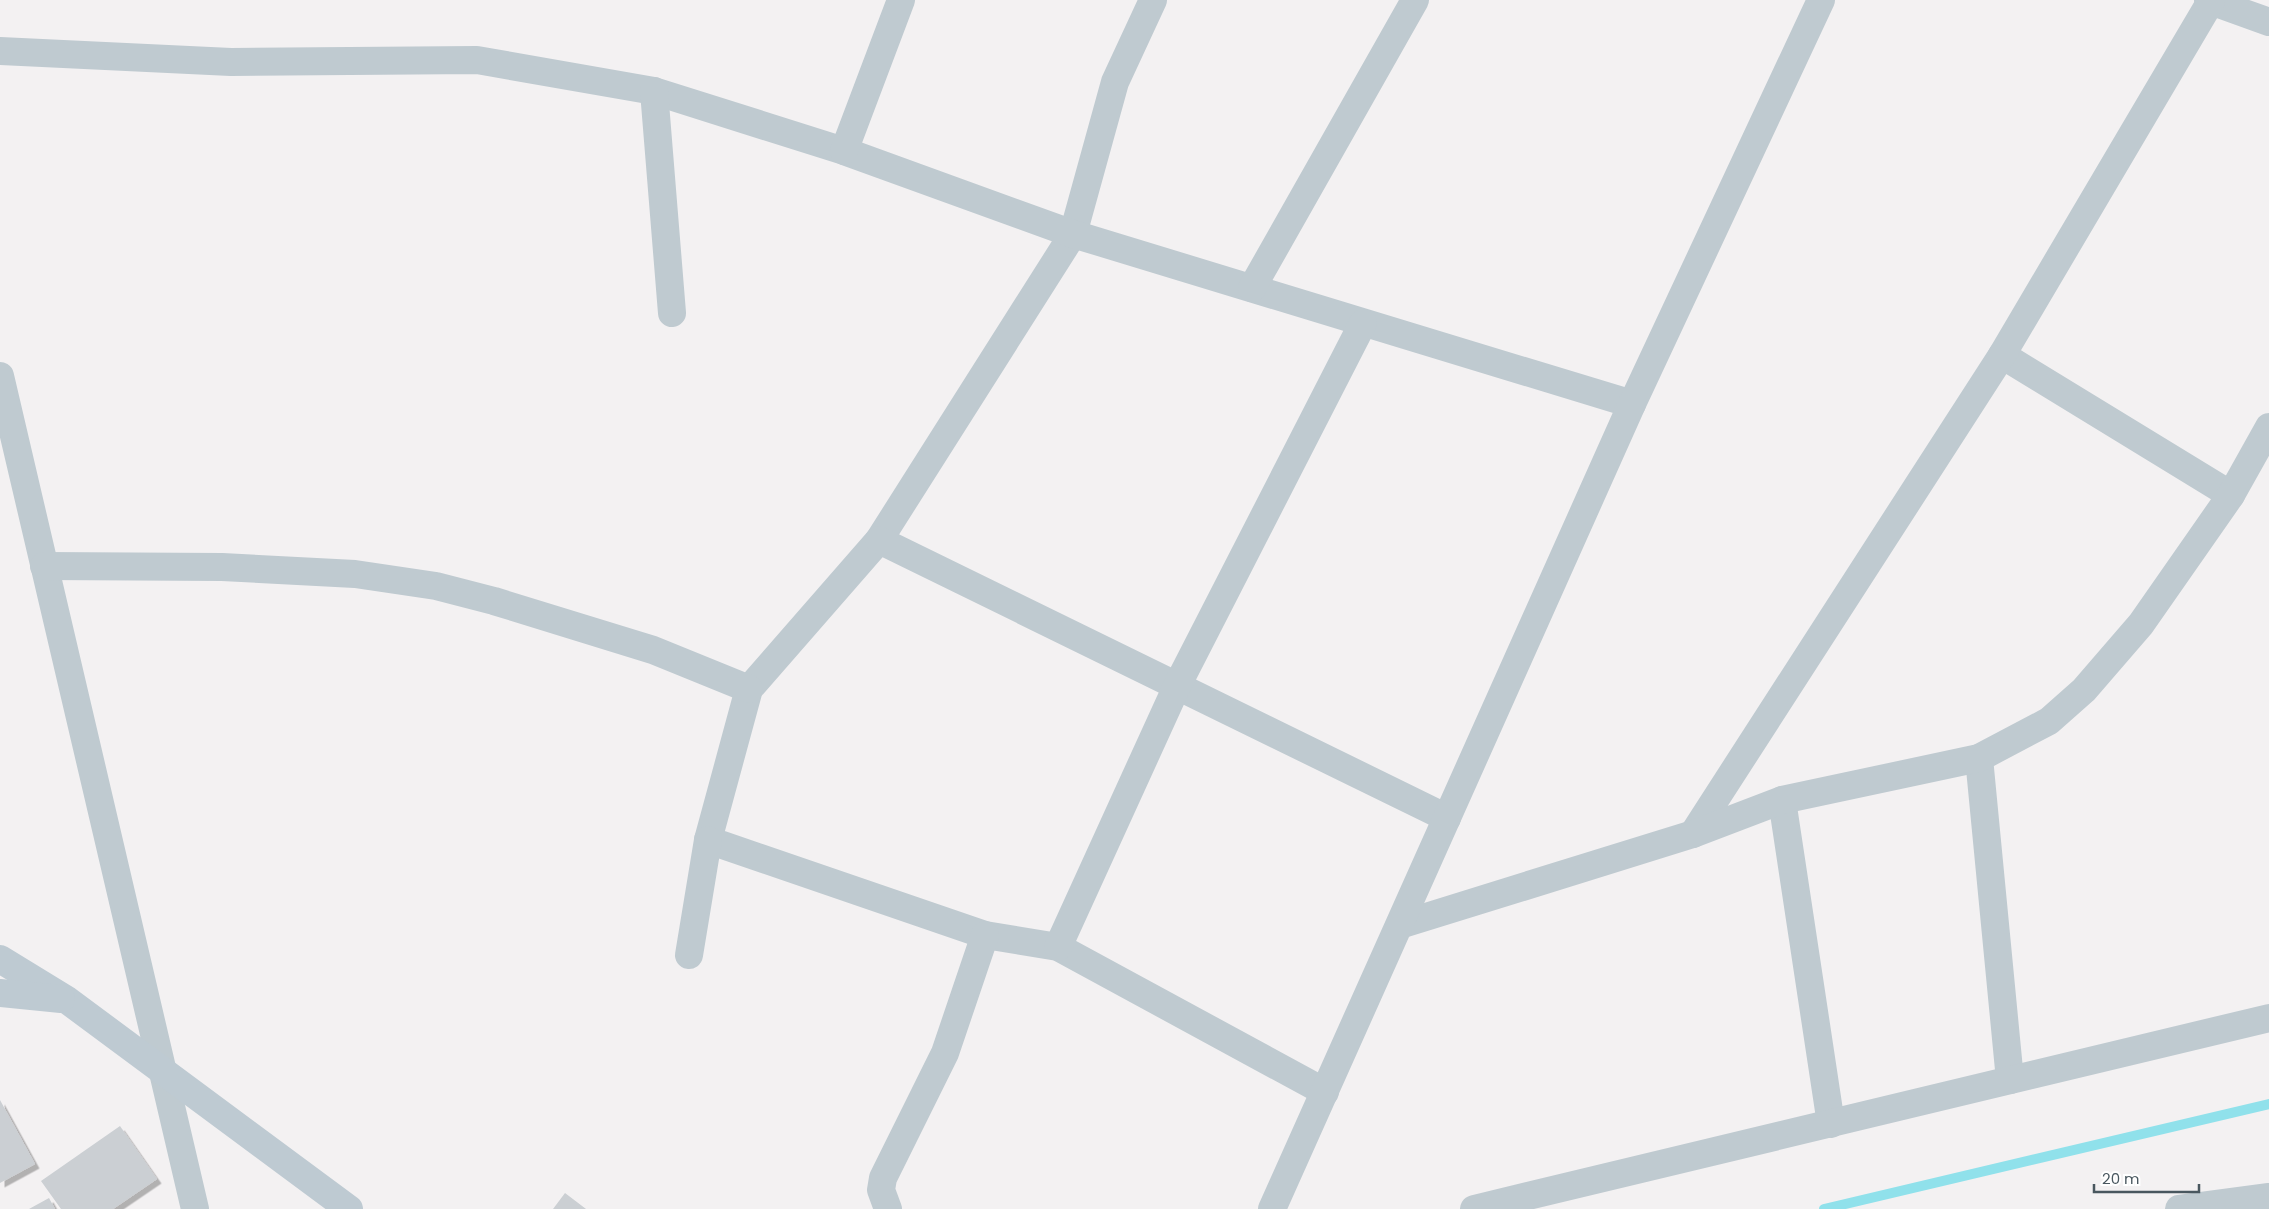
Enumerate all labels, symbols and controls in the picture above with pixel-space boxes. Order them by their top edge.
scale bar [2094,1162,2199,1194]
text: 20 m [2102,1168,2140,1189]

